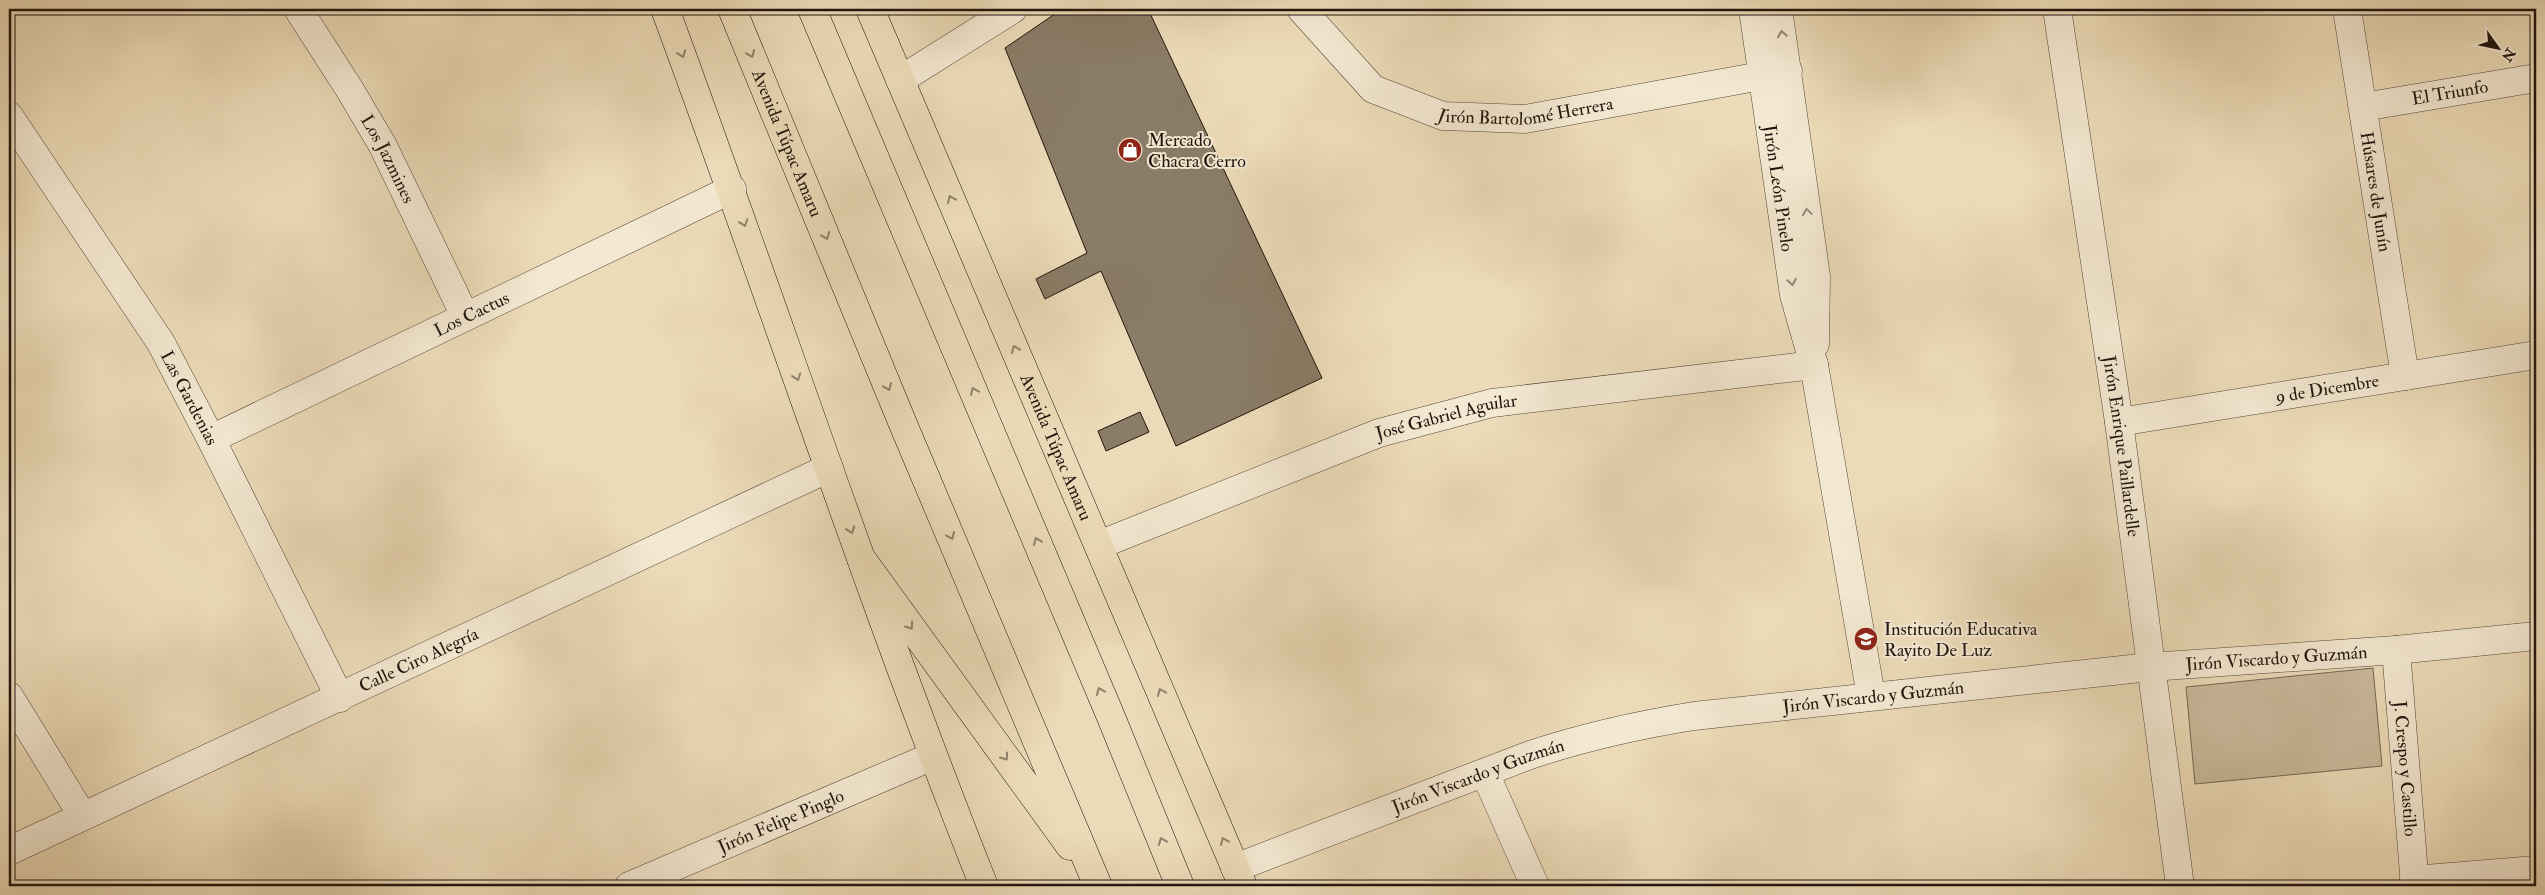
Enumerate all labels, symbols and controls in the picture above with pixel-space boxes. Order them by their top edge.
north arrow [2472,22,2522,72]
one-way arrow [1778,29,1788,38]
text: N [2498,44,2520,65]
one-way arrow [744,49,755,58]
one-way arrow [676,50,686,58]
street label: Avenida Túpac Amaru [746,65,828,220]
street label: El Triunfo [2410,75,2490,110]
street label: Jirón Bartolomé Herrera [1433,92,1616,131]
street label: Los Jazmines [356,110,420,207]
street label: Jirón León Pinelo [1758,122,1799,253]
place label: Mercado Chacra Cerro [1148,129,1246,173]
street label: Húsares de Junín [2355,130,2397,254]
shop icon: Mercado Chacra Cerro [1117,137,1143,163]
one-way arrow [947,195,958,204]
one-way arrow [1802,208,1813,216]
one-way arrow [738,219,748,227]
one-way arrow [820,231,830,240]
one-way arrow [1786,279,1797,287]
street label: Los Cactus [430,286,513,342]
one-way arrow [1011,345,1022,354]
street label: Las Gardenias [155,347,224,449]
street label: Jirón Enrique Paillardelle [2098,353,2146,539]
street label: Avenida Túpac Amaru [1015,369,1098,524]
street label: 9 de Dicembre [2272,369,2381,408]
one-way arrow [791,372,801,381]
one-way arrow [881,382,892,391]
one-way arrow [970,387,980,396]
street label: José Gabriel Aguilar [1372,389,1519,445]
one-way arrow [845,525,855,534]
one-way arrow [945,532,955,540]
one-way arrow [1033,537,1043,546]
place label: Institución Educativa Rayito De Luz [1884,618,2038,662]
one-way arrow [904,620,913,630]
street label: Calle Ciro Alegría [355,622,483,698]
school or university icon: Institución Educativa Rayito De Luz [1853,626,1879,652]
street label: Jirón Viscardo y Guzmán [2184,641,2368,676]
street label: Jirón Viscardo y Guzmán [1781,676,1965,718]
one-way arrow [1096,687,1107,696]
one-way arrow [1156,688,1167,697]
street label: J. Crespo y Castillo [2389,699,2422,838]
street label: Jirón Viscardo y Guzmán [1388,733,1567,819]
one-way arrow [1000,751,1008,760]
street label: Jirón Felipe Pinglo [713,784,848,859]
one-way arrow [1157,837,1168,846]
one-way arrow [1219,837,1230,846]

